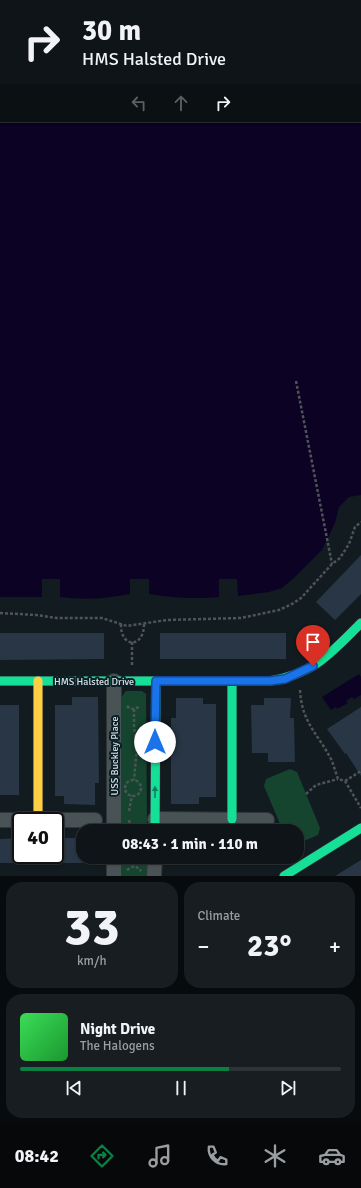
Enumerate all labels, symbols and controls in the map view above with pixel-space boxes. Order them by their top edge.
text: 30 m [82,14,141,48]
icon: right [16,16,68,68]
text: HMS Halsted Drive [82,48,226,70]
icon: left [128,92,150,114]
icon: ahead [170,92,192,114]
icon: right [212,92,234,114]
pin [296,625,330,666]
icon: arrive [302,631,324,653]
street label: HMS Halsted Drive [54,676,134,688]
street label: USS Buckley Place [109,717,121,795]
position arrow [134,721,176,763]
one-way arrow [152,785,158,798]
speed limit sign: 40 [12,812,64,864]
text: 08:43 · 1 min · 110 m [122,835,258,853]
text: 33 [64,895,120,959]
text: Climate [198,908,240,924]
text: 23° [247,928,291,965]
text: − [198,933,209,960]
text: + [329,933,341,960]
text: km/h [77,953,106,969]
text: Night Drive [80,1020,155,1038]
text: The Halogens [80,1038,155,1054]
icon: previous [63,1077,85,1099]
icon: pause [170,1077,192,1099]
icon: next [277,1077,299,1099]
icon: directions [88,1142,116,1170]
icon: music [146,1142,174,1170]
icon: phone [203,1142,231,1170]
icon: climate [261,1142,289,1170]
icon: car [318,1142,346,1170]
text: 08:42 [15,1145,59,1167]

